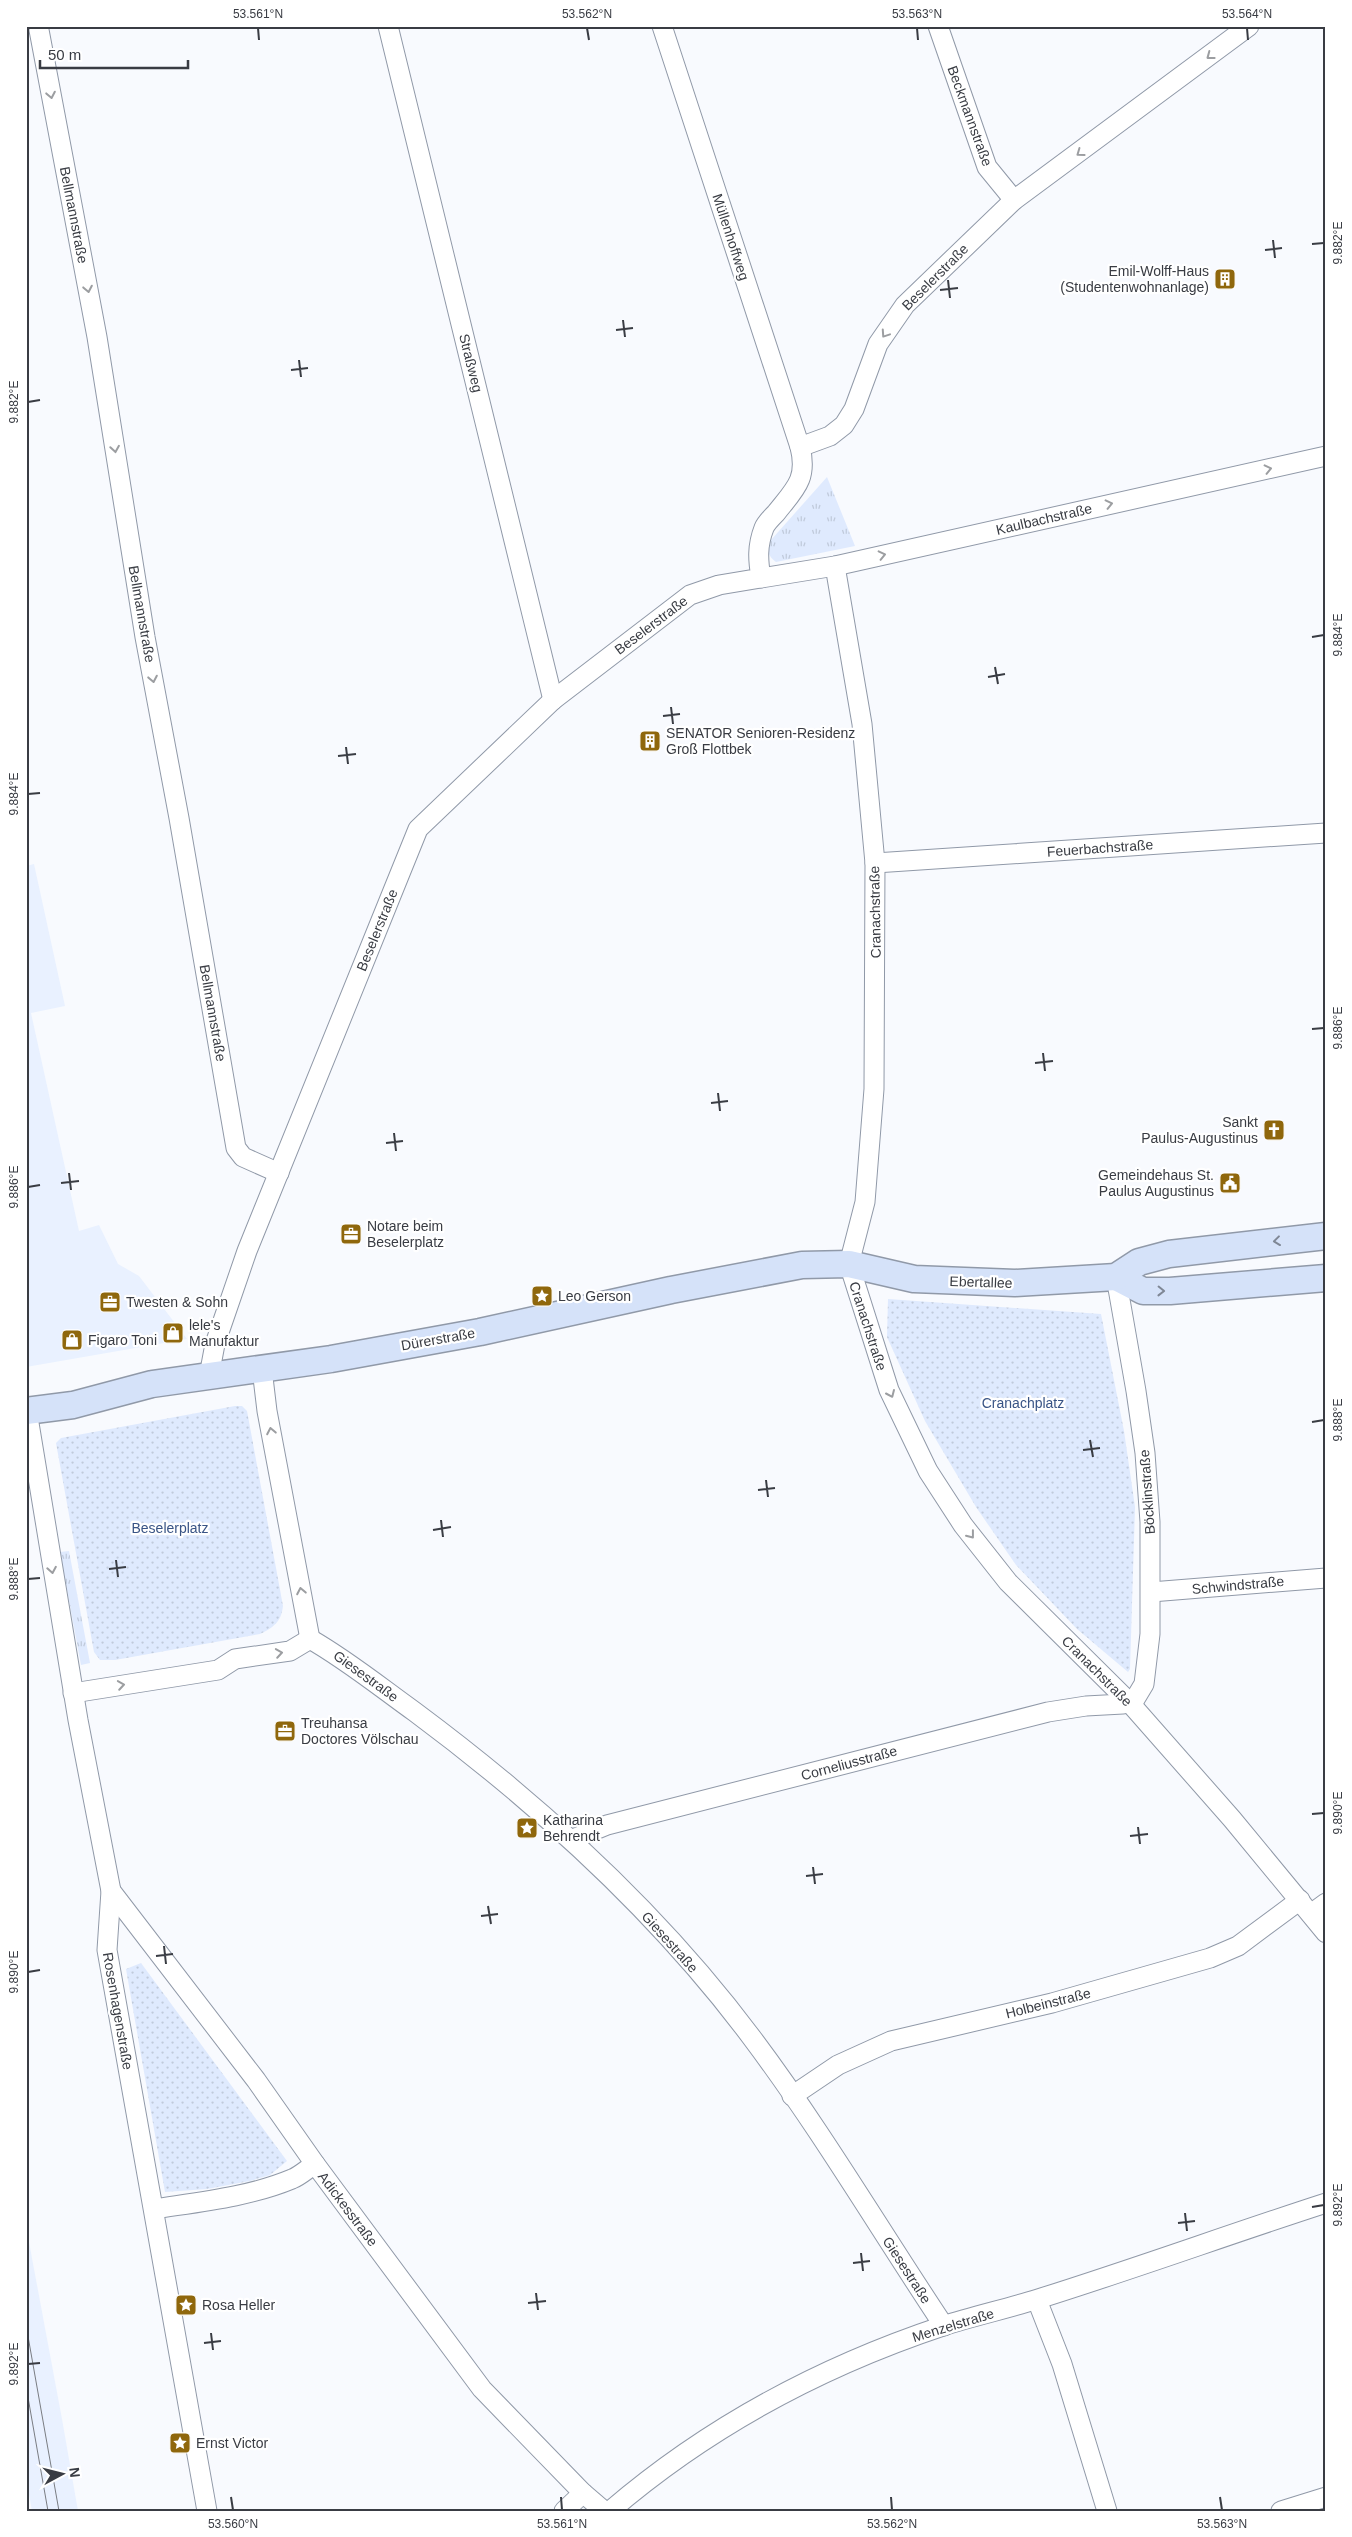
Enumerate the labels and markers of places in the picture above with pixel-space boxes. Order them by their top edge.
place label: Emil-Wolff-Haus (Studentenwohnanlage) [1060,263,1209,295]
building icon: Emil-Wolff-Haus (Studentenwohnanlage) [1213,267,1237,291]
place label: SENATOR Senioren-Residenz Groß Flottbek [666,725,855,757]
building icon: SENATOR Senioren-Residenz Groß Flottbek [638,729,662,753]
place label: Sankt Paulus-Augustinus [1141,1114,1258,1146]
church icon: Sankt Paulus-Augustinus [1262,1118,1286,1142]
place label: Gemeindehaus St. Paulus Augustinus [1098,1167,1214,1199]
public building icon: Gemeindehaus St. Paulus Augustinus [1218,1171,1242,1195]
place label: Notare beim Beselerplatz [367,1218,444,1250]
office icon: Notare beim Beselerplatz [339,1222,363,1246]
place icon: Leo Gerson [530,1284,554,1308]
place label: Leo Gerson [558,1288,631,1304]
office icon: Twesten & Sohn [98,1290,122,1314]
place label: Twesten & Sohn [126,1294,228,1310]
place label: lele's Manufaktur [189,1317,259,1349]
shop icon: lele's Manufaktur [161,1321,185,1345]
shop icon: Figaro Toni [60,1328,84,1352]
place label: Figaro Toni [88,1332,157,1348]
place label: Treuhansa Doctores Völschau [301,1715,419,1747]
office icon: Treuhansa Doctores Völschau [273,1719,297,1743]
place label: Katharina Behrendt [543,1812,603,1844]
place icon: Katharina Behrendt [515,1816,539,1840]
place icon: Rosa Heller [174,2293,198,2317]
place label: Rosa Heller [202,2297,275,2313]
place icon: Ernst Victor [168,2431,192,2455]
place label: Ernst Victor [196,2435,268,2451]

